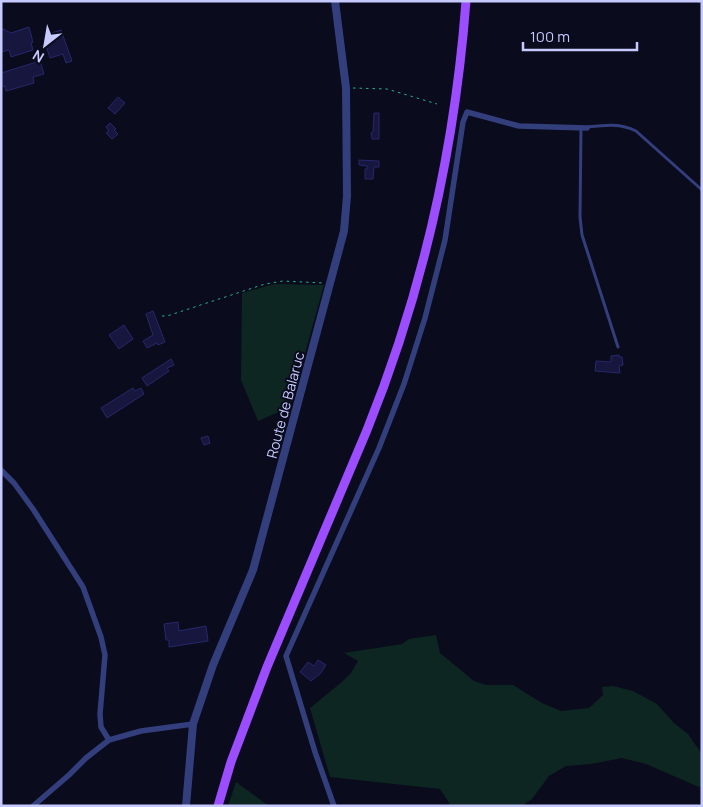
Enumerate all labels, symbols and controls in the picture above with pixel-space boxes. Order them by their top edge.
north arrow [20,20,70,70]
scale bar [523,20,637,52]
text: 100 m [530,26,570,47]
text: N [29,46,47,67]
street label: Route de Balaruc [262,349,308,460]

